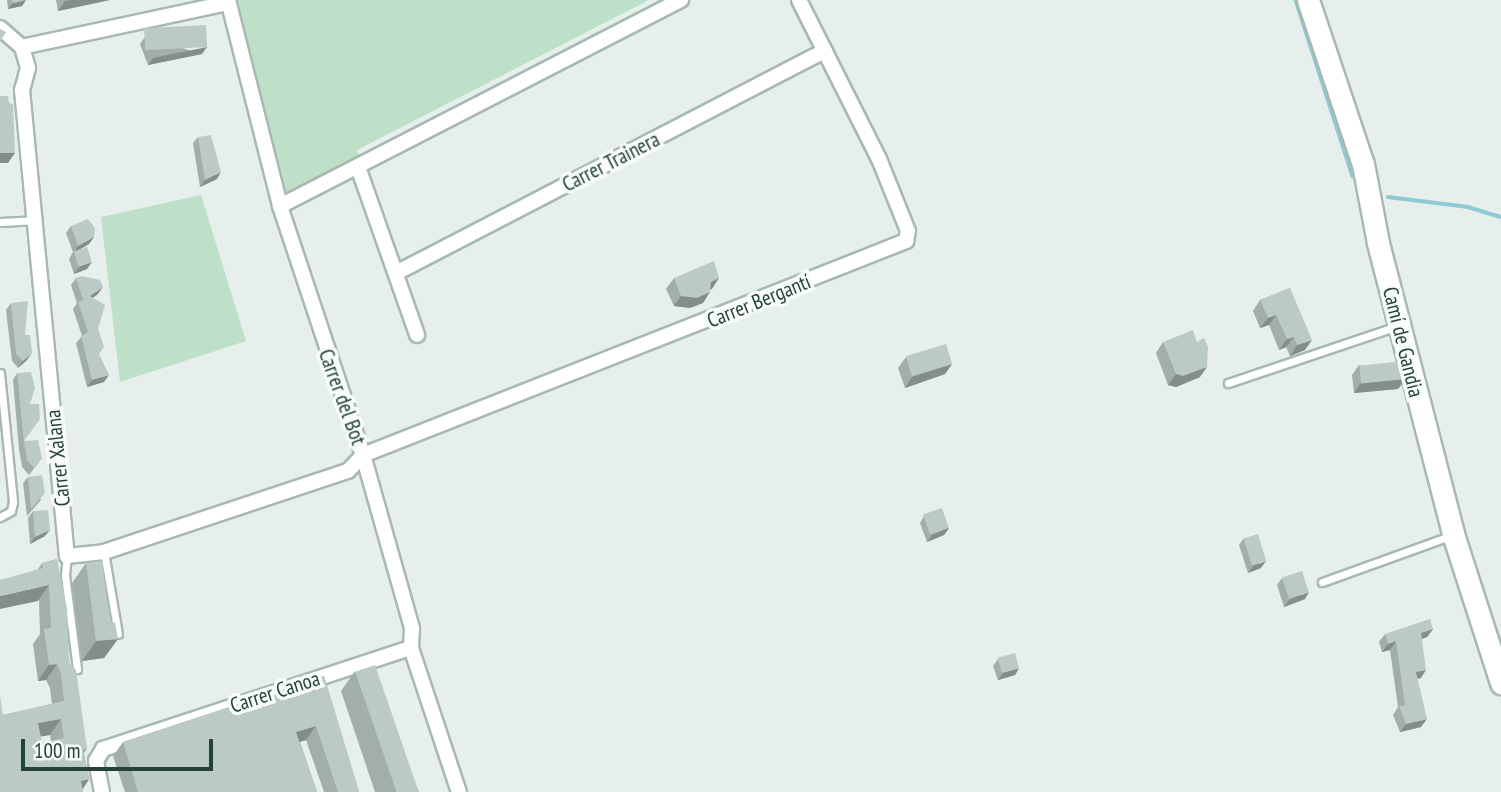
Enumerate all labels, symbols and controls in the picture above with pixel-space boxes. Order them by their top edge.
street label: Carrer Trainera [558,127,664,197]
street label: Carrer Bergantí [704,269,814,333]
street label: Camí de Gandia [1377,284,1429,400]
street label: Carrer del Bot [313,346,371,448]
street label: Carrer Xalana [40,408,76,508]
street label: Carrer Canoa [227,666,323,718]
scale bar [24,726,217,770]
text: 100 m [34,737,80,764]

